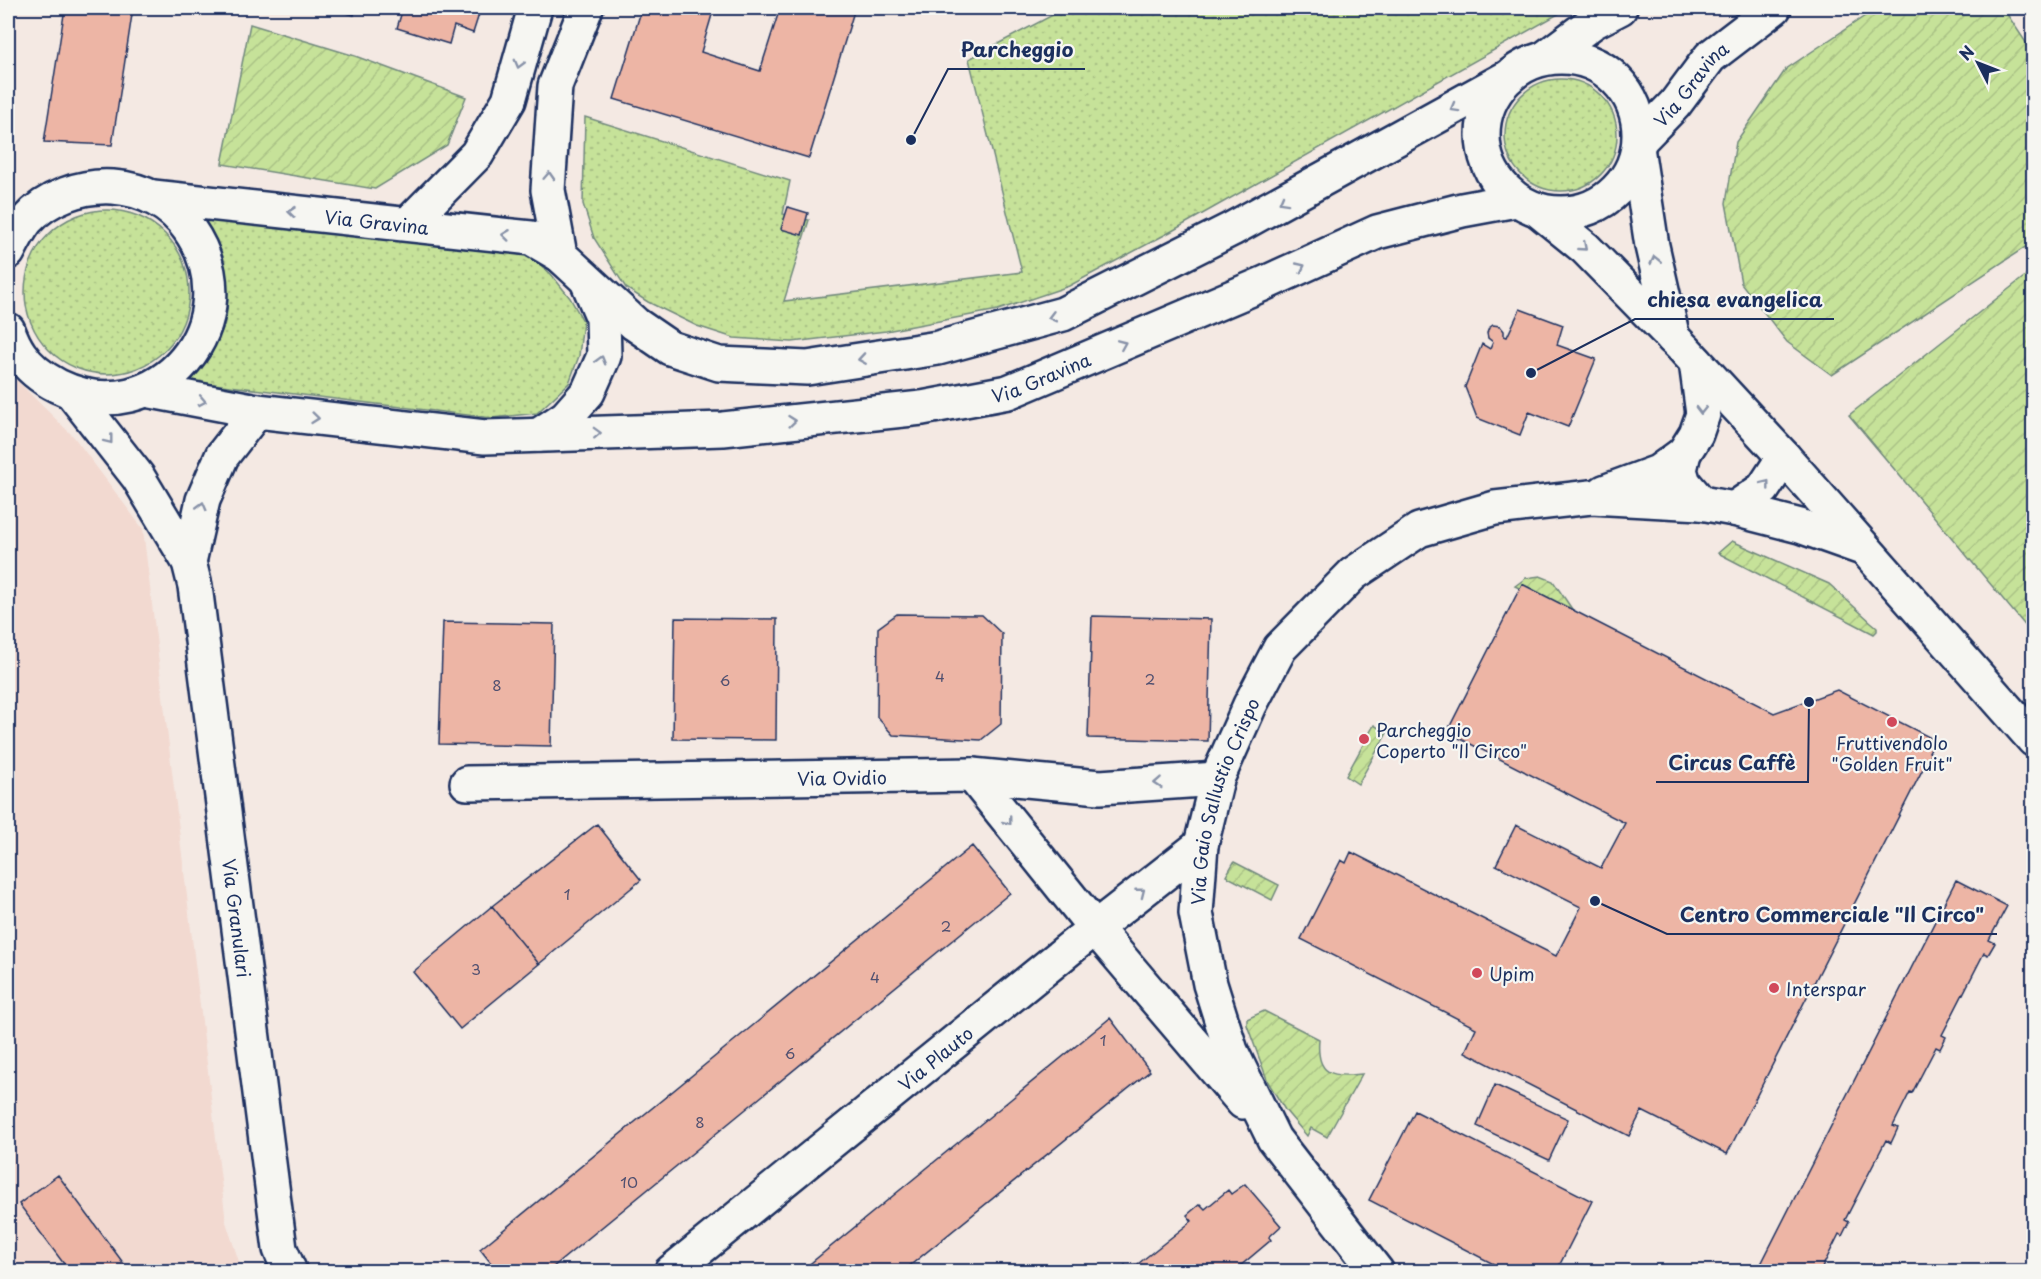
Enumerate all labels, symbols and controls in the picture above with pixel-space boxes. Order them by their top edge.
callout: Parcheggio [948,31,1085,69]
north arrow [1948,33,2008,93]
text: Parcheggio [961,34,1073,64]
street label: Via Gravina [1647,34,1734,133]
text: N [1953,40,1979,65]
one-way arrow [514,58,526,69]
one-way arrow [1450,101,1460,112]
one-way arrow [543,172,556,181]
one-way arrow [1279,194,1289,205]
street label: Via Gravina [323,202,431,240]
one-way arrow [287,206,296,219]
one-way arrow [502,230,511,242]
one-way arrow [1576,240,1587,251]
one-way arrow [1650,256,1663,266]
one-way arrow [1295,262,1306,274]
callout: chiesa evangelica [1635,281,1834,319]
text: chiesa evangelica [1647,284,1823,314]
one-way arrow [1048,309,1058,322]
one-way arrow [1116,339,1127,351]
street label: Via Gravina [989,345,1095,408]
one-way arrow [858,353,867,365]
one-way arrow [594,355,606,366]
one-way arrow [196,394,206,407]
one-way arrow [1695,406,1707,415]
one-way arrow [310,411,319,424]
one-way arrow [787,416,797,428]
one-way arrow [593,426,602,439]
one-way arrow [102,433,113,444]
one-way arrow [1758,479,1769,490]
one-way arrow [194,501,207,511]
house number: 4 [935,664,945,687]
house number: 2 [1145,667,1155,690]
house number: 6 [720,668,730,691]
house number: 8 [492,673,502,696]
street label: Via Gaio Sallustio Crispo [1183,692,1265,906]
marker: Fruttivendolo "Golden Fruit" [1885,715,1899,729]
place label: Parcheggio Coperto "Il Circo" [1376,716,1527,764]
place label: Fruttivendolo "Golden Fruit" [1831,729,1953,777]
marker: Parcheggio Coperto "Il Circo" [1357,732,1371,746]
callout: Circus Caffè [1656,744,1808,782]
text: Circus Caffè [1668,747,1796,777]
street label: Via Ovidio [797,763,887,791]
one-way arrow [1154,776,1163,789]
one-way arrow [1001,814,1012,825]
street label: Via Granulari [217,857,259,979]
house number: 1 [564,882,570,905]
one-way arrow [1135,888,1146,899]
callout: Centro Commerciale "Il Circo" [1667,896,1997,934]
text: Centro Commerciale "Il Circo" [1680,899,1984,929]
house number: 2 [941,914,951,937]
house number: 3 [471,957,481,980]
place label: Upim [1489,960,1535,987]
house number: 4 [870,965,880,988]
marker: Upim [1470,966,1484,980]
place label: Interspar [1786,975,1867,1002]
marker: Interspar [1767,981,1781,995]
street label: Via Plauto [892,1019,978,1096]
house number: 1 [1100,1028,1106,1051]
house number: 6 [785,1041,795,1064]
house number: 8 [695,1110,705,1133]
house number: 10 [620,1170,638,1193]

